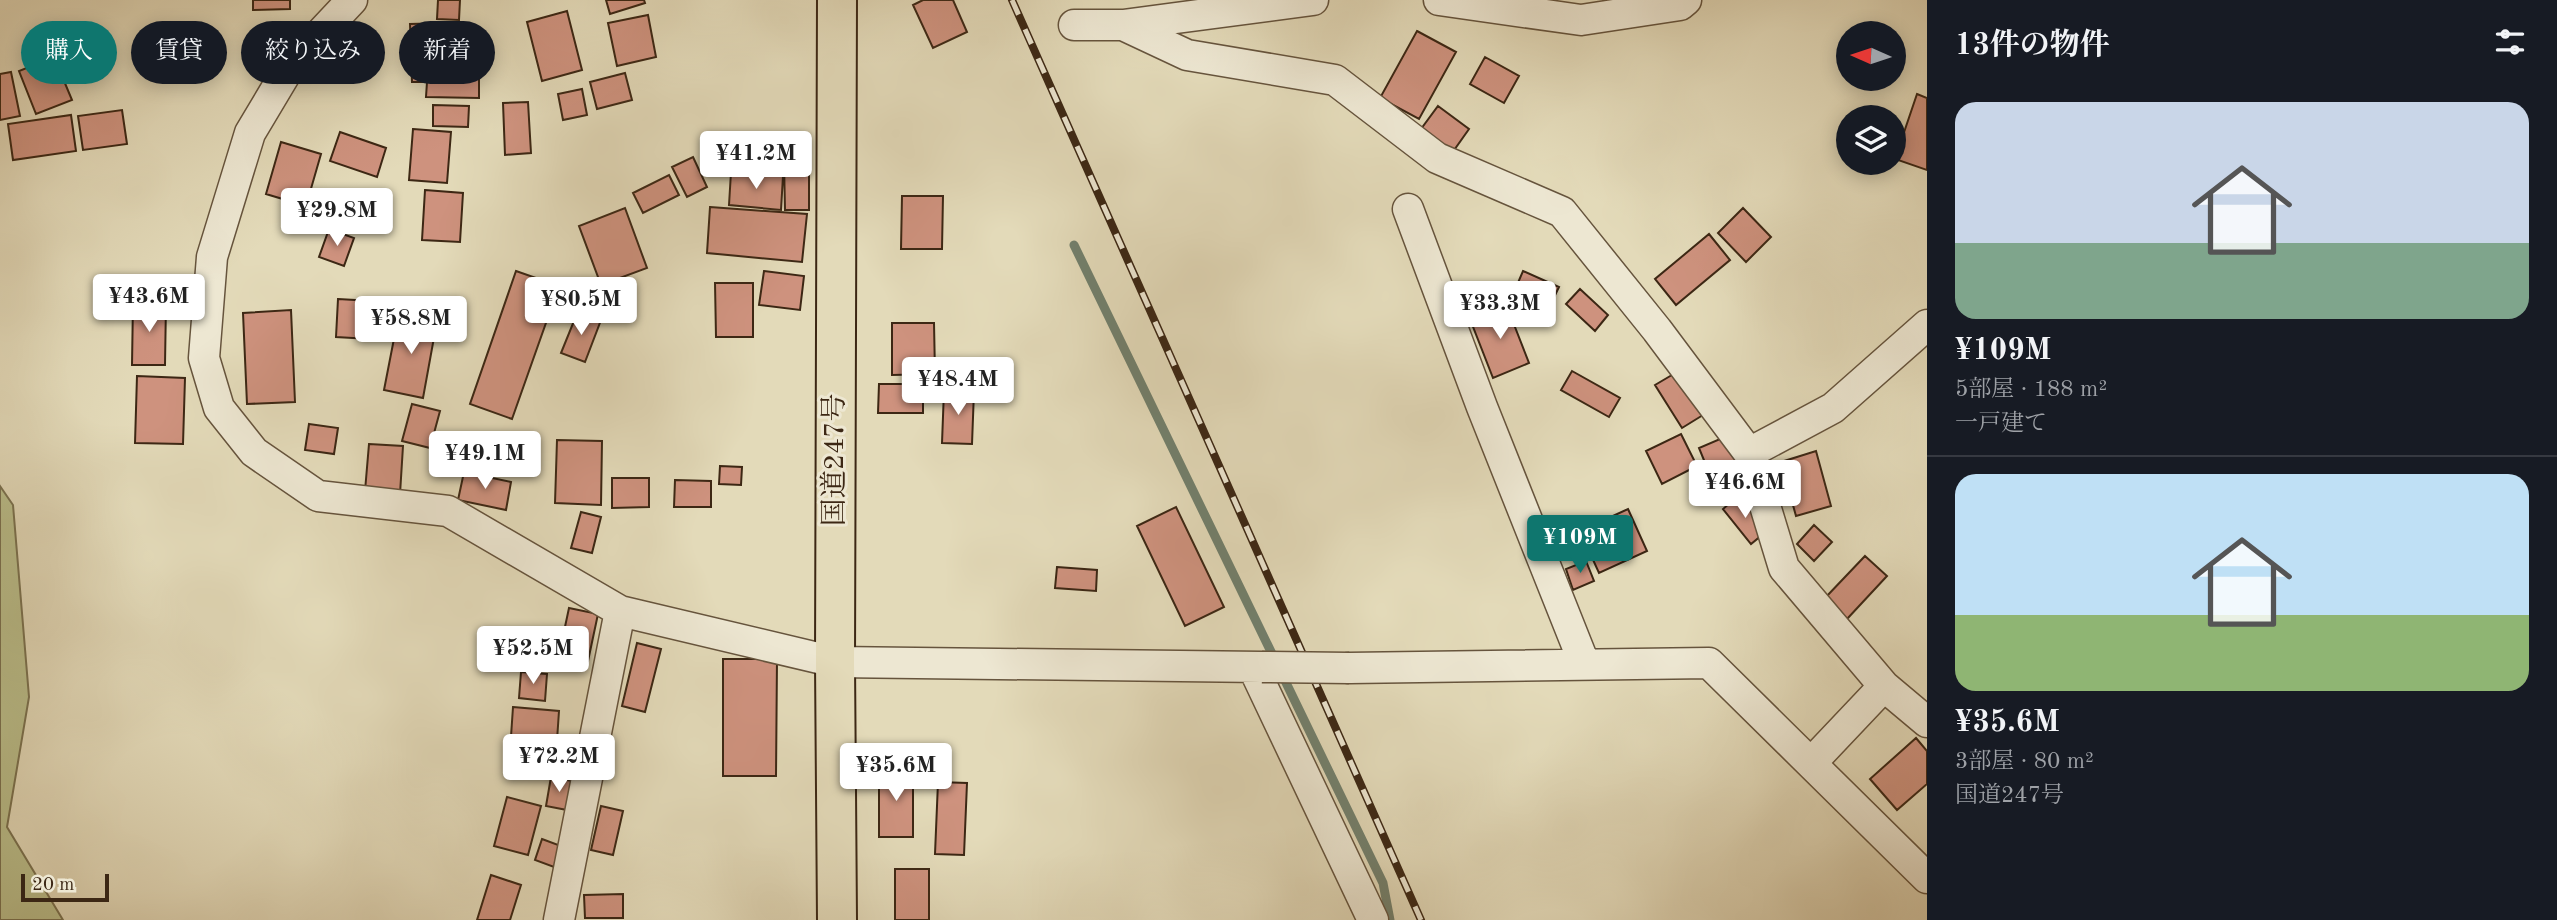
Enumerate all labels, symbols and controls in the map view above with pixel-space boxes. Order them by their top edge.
chip: 購入 [21,21,117,84]
chip: 賃貸 [131,21,227,84]
chip: 絞り込み [241,21,385,84]
chip: 新着 [399,21,495,84]
north arrow [1836,21,1906,91]
map controls [1836,21,1906,175]
icon: filters [2491,23,2529,61]
text: 13件の物件 [1955,31,2110,61]
button: layers [1836,105,1906,175]
pin: ¥41.2M [699,132,813,191]
text: ¥41.2M [716,142,796,165]
icon: home [2179,147,2305,273]
pin: ¥29.8M [280,188,394,248]
text: ¥29.8M [297,199,377,222]
pin: ¥43.6M [92,274,206,334]
pin: ¥80.5M [524,278,638,337]
pin: ¥33.3M [1443,282,1557,341]
text: ¥43.6M [109,285,189,308]
text: ¥80.5M [541,288,621,311]
text: ¥33.3M [1460,292,1540,315]
pin: ¥58.8M [354,296,468,356]
text: ¥58.8M [371,307,451,330]
text: ¥109M [1955,336,2051,366]
pin: ¥48.4M [901,358,1015,417]
text: ¥48.4M [918,368,998,391]
text: 5部屋 · 188 m² [1955,378,2107,401]
street label: 国道247号 [819,394,850,526]
text: 一戸建て [1955,412,2047,435]
pin: ¥49.1M [428,432,542,491]
text: ¥49.1M [445,442,525,465]
pin: ¥46.6M [1688,461,1802,520]
text: ¥46.6M [1705,471,1785,494]
pin: ¥109M [1531,516,1629,575]
icon: home [2179,519,2305,645]
text: ¥109M [1543,526,1617,549]
pin: ¥52.5M [476,626,590,686]
text: ¥52.5M [493,637,573,660]
text: ¥35.6M [1955,708,2060,738]
pin: ¥72.2M [502,734,616,794]
pin: ¥35.6M [839,744,953,803]
text: ¥72.2M [519,745,599,768]
text: 3部屋 · 80 m² [1955,750,2094,773]
text: ¥35.6M [856,754,936,777]
text: 国道247号 [1955,784,2064,807]
scale bar [21,871,108,903]
text: 20 m [32,876,74,895]

